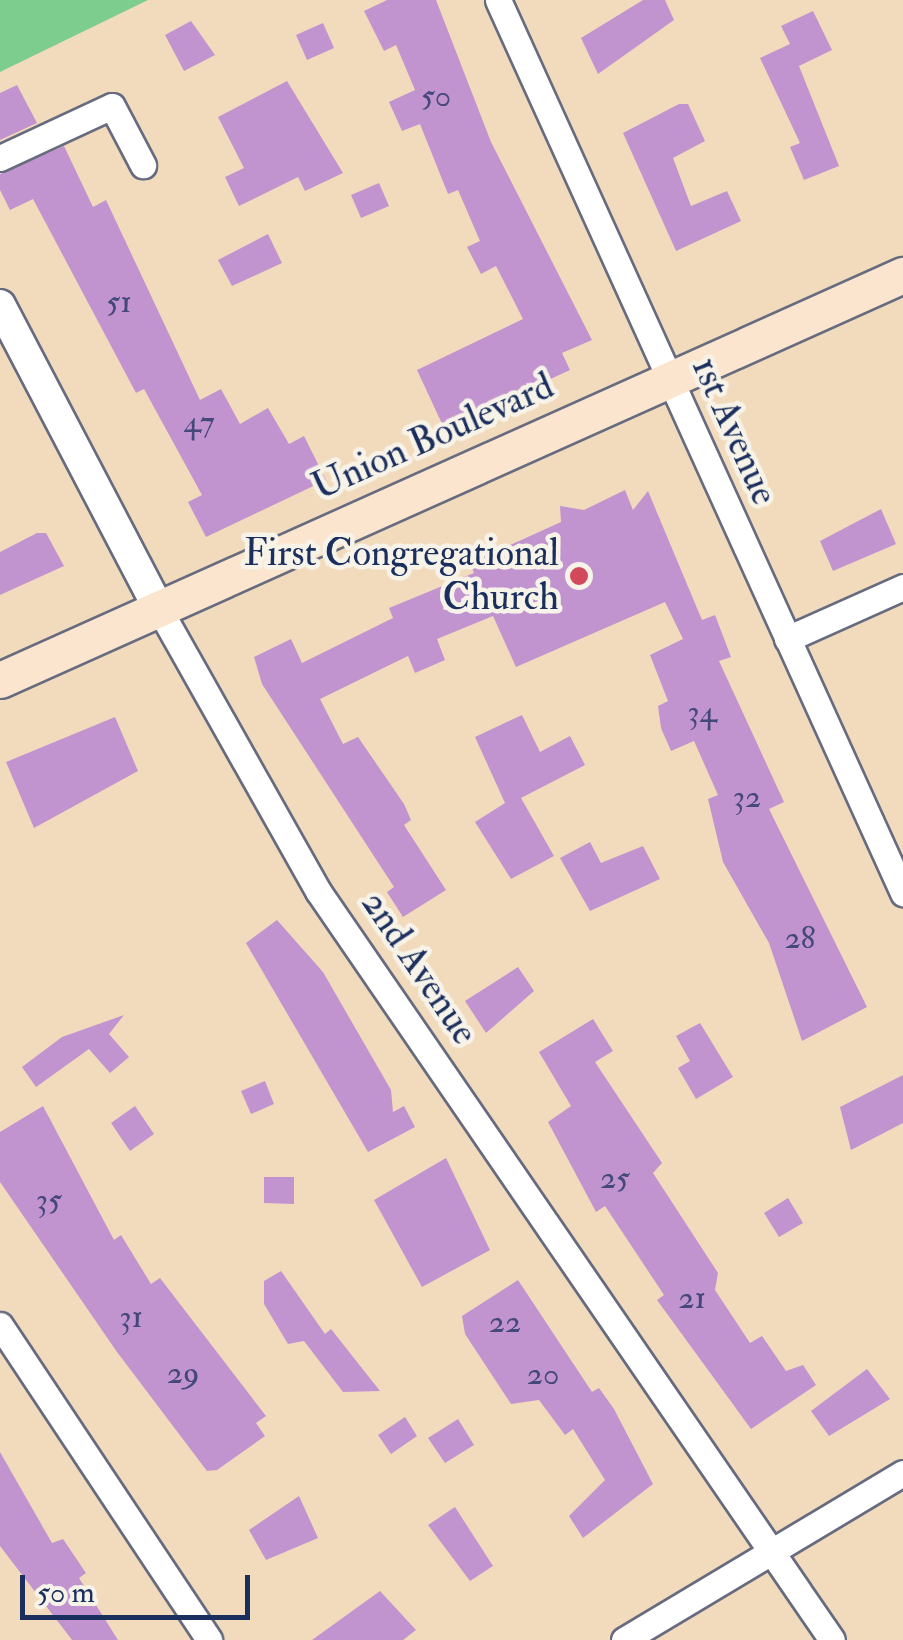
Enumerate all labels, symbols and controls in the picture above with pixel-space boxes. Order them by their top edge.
house number: 50 [421,77,451,115]
house number: 51 [106,283,132,321]
street label: 1st Avenue [681,350,787,512]
street label: Union Boulevard [305,363,561,511]
house number: 47 [183,403,215,441]
place label: First Congregational Church [244,531,559,620]
marker: First Congregational Church [568,565,590,587]
house number: 34 [687,693,717,731]
house number: 32 [733,778,761,816]
street label: 2nd Avenue [351,883,487,1053]
house number: 28 [784,919,816,957]
house number: 25 [600,1159,630,1197]
house number: 35 [36,1181,62,1219]
house number: 21 [678,1279,706,1317]
house number: 31 [119,1298,143,1336]
house number: 22 [489,1303,521,1341]
house number: 29 [167,1354,199,1392]
house number: 20 [527,1355,559,1393]
scale bar [25,1555,255,1617]
text: 50 m [37,1574,95,1611]

